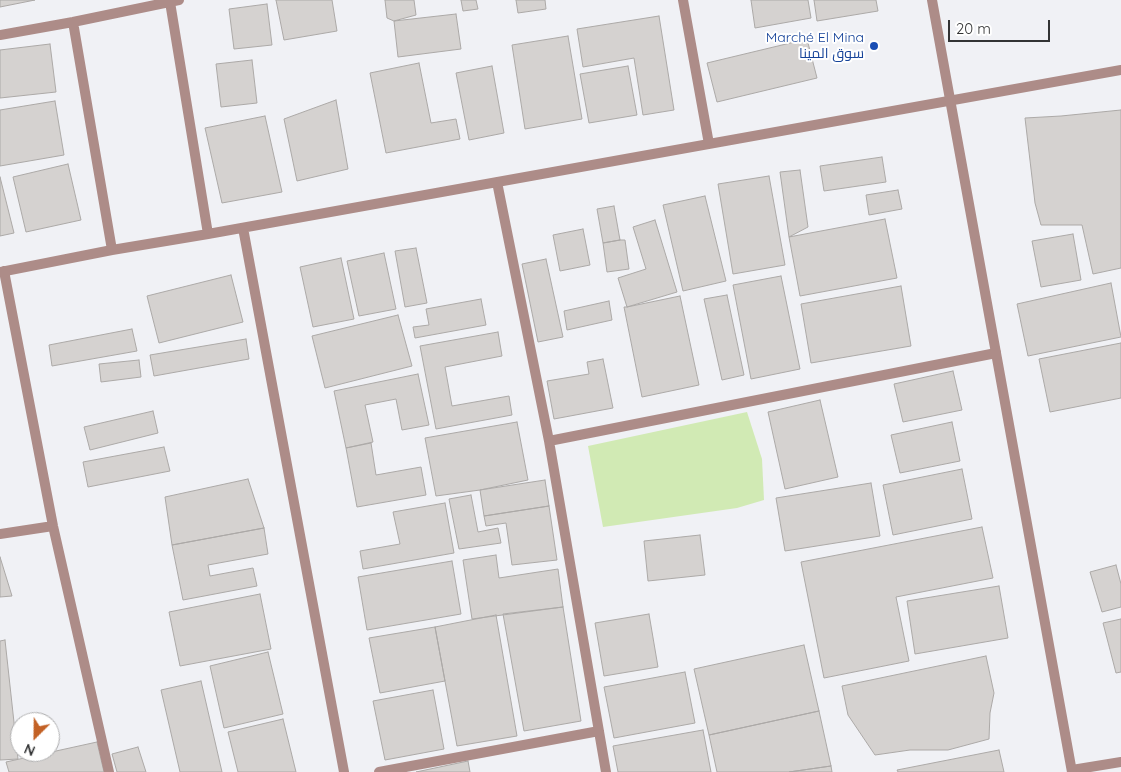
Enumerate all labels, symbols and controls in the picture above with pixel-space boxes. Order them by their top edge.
scale bar [951,10,1054,42]
text: 20 m [956,19,991,38]
place label: Marché El Mina سوق المينا [766,30,864,62]
marker: Marché El Mina سوق المينا [868,40,880,52]
north arrow [10,712,60,762]
text: N [21,740,38,760]

